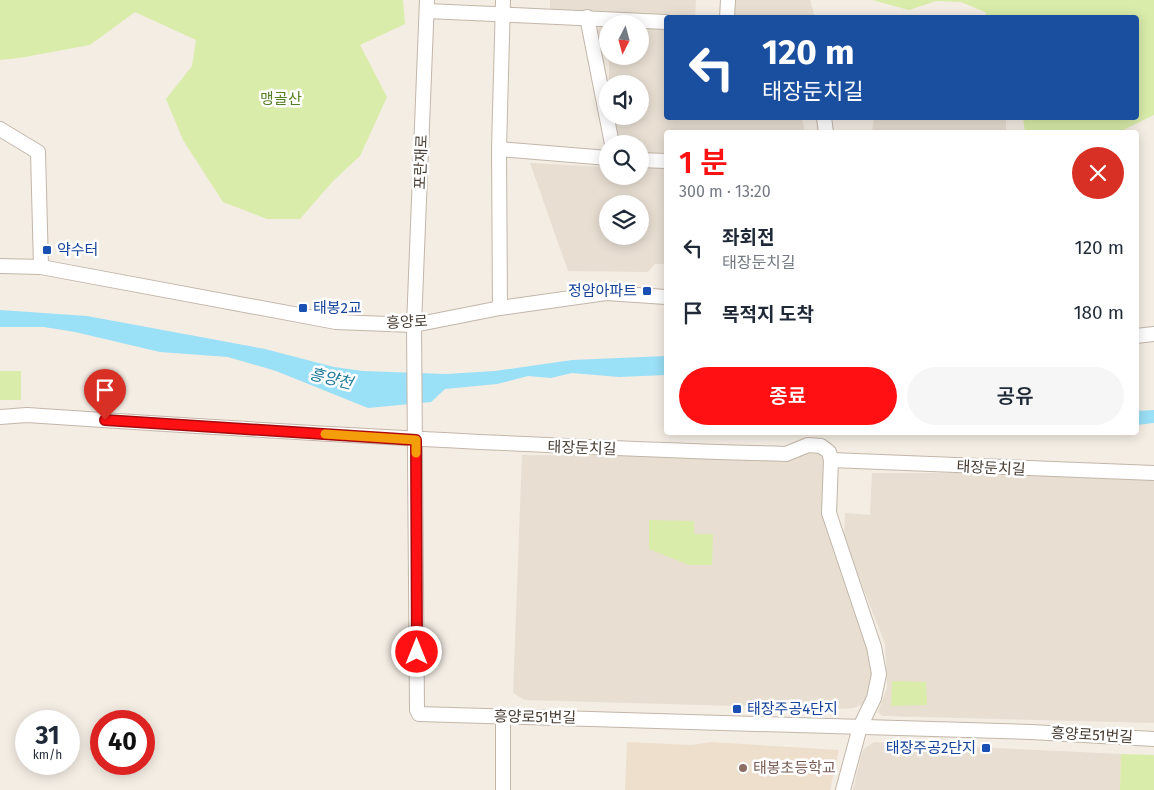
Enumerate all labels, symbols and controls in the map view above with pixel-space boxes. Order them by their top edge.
north arrow [599,15,649,65]
map controls [599,15,649,245]
text: 120 m [762,31,855,73]
icon: left [679,35,744,100]
button: sound [599,75,649,125]
text: 태장둔치길 [762,78,863,105]
park label: 맹골산 [260,90,302,108]
street label: 포란재로 [411,134,431,190]
button: search [599,135,649,185]
text: 1 분 [679,145,728,181]
button: close [1072,147,1124,199]
text: 300 m · 13:20 [679,182,771,201]
button: layers [599,195,649,245]
text: 좌회전 [722,226,774,249]
icon: left [679,234,707,262]
text: 120 m [1074,236,1124,259]
place label: 약수터 [57,241,98,259]
marker: 약수터 [41,244,53,256]
text: 태장둔치길 [722,253,796,272]
place label: 정암아파트 [568,282,637,300]
marker: 정암아파트 [641,285,653,297]
place label: 태봉2교 [313,299,362,317]
icon: arrive [679,299,707,327]
text: 180 m [1073,301,1124,324]
marker: 태봉2교 [297,302,309,314]
text: 목적지 도착 [722,303,814,326]
street label: 흥양로 [386,312,428,332]
water label: 흥양천 [307,364,357,394]
button: 종료 [679,367,897,425]
button: 공유 [907,367,1124,425]
pin [84,369,126,420]
icon: arrive [91,376,119,404]
street label: 태장둔치길 [547,438,617,458]
street label: 태장둔치길 [956,457,1026,479]
position arrow [390,625,442,677]
place label: 태장주공4단지 [747,700,838,718]
marker: 태장주공4단지 [731,703,743,715]
street label: 흥양로51번길 [494,707,576,727]
speed limit sign: 40 [90,710,155,775]
text: 31 [35,721,60,751]
street label: 흥양로51번길 [1050,724,1134,746]
place label: 태장주공2단지 [886,739,976,757]
marker: 태장주공2단지 [980,742,992,754]
text: km/h [33,748,62,762]
place label: 태봉초등학교 [753,759,836,777]
marker: 태봉초등학교 [737,762,749,774]

